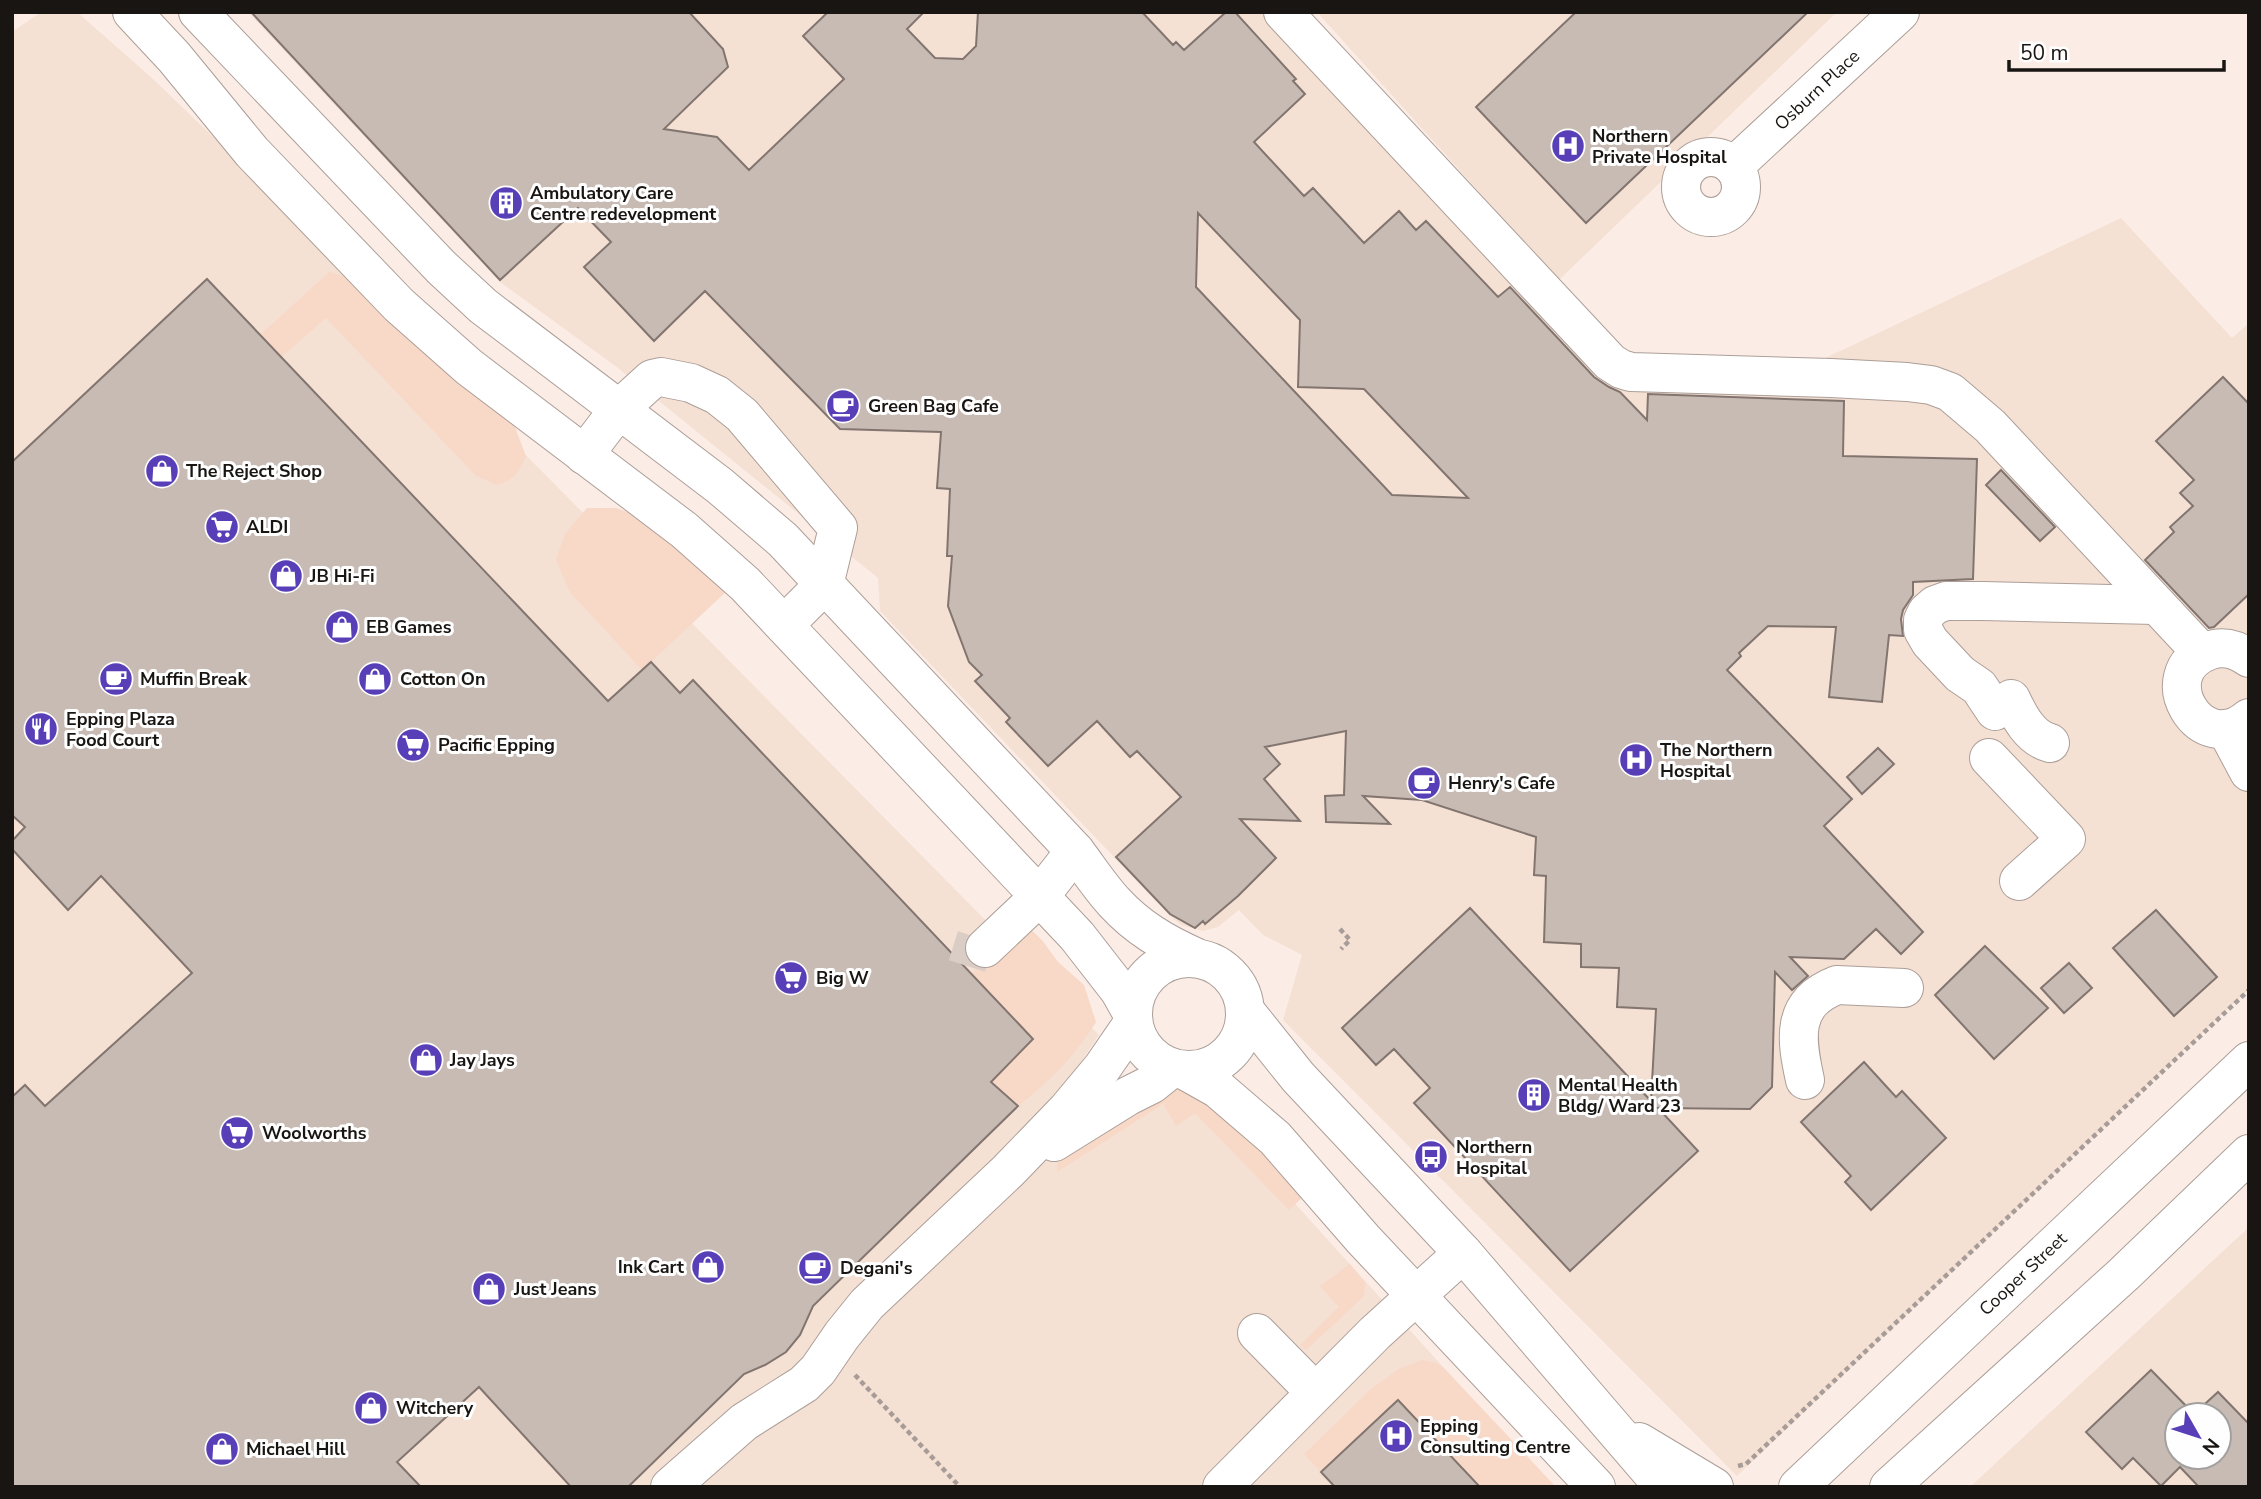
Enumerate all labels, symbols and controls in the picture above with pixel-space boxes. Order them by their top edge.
scale bar [2009,28,2224,72]
text: 50 m [2020,39,2069,67]
street label: Osburn Place [1769,44,1865,136]
place label: Northern Private Hospital [1592,124,1727,169]
hospital icon: Northern Private Hospital [1549,127,1587,165]
place label: Ambulatory Care Centre redevelopment [530,181,716,226]
building icon: Ambulatory Care Centre redevelopment [487,184,525,222]
cafe icon: Green Bag Cafe [824,387,862,425]
place label: Green Bag Cafe [868,394,999,418]
shop icon: The Reject Shop [143,452,181,490]
place label: The Reject Shop [186,459,322,483]
supermarket icon: ALDI [203,508,241,546]
place label: ALDI [246,515,288,539]
shop icon: JB Hi-Fi [267,557,305,595]
place label: JB Hi-Fi [309,564,375,588]
shop icon: EB Games [323,608,361,646]
place label: EB Games [366,615,452,639]
cafe icon: Muffin Break [97,660,135,698]
shop icon: Cotton On [356,660,394,698]
place label: Muffin Break [140,667,247,691]
place label: Cotton On [400,667,486,691]
place label: Epping Plaza Food Court [66,707,175,752]
restaurant icon: Epping Plaza Food Court [22,710,60,748]
supermarket icon: Pacific Epping [394,726,432,764]
place label: Pacific Epping [438,733,555,757]
place label: The Northern Hospital [1660,738,1773,783]
hospital icon: The Northern Hospital [1617,741,1655,779]
cafe icon: Henry's Cafe [1405,764,1443,802]
place label: Henry's Cafe [1448,771,1555,795]
supermarket icon: Big W [772,959,810,997]
place label: Big W [816,966,869,990]
shop icon: Jay Jays [407,1041,445,1079]
place label: Jay Jays [449,1048,515,1072]
place label: Mental Health Bldg/ Ward 23 [1558,1073,1681,1118]
building icon: Mental Health Bldg/ Ward 23 [1515,1076,1553,1114]
supermarket icon: Woolworths [218,1114,256,1152]
place label: Woolworths [262,1121,367,1145]
place label: Northern Hospital [1456,1135,1532,1180]
bus stop icon: Northern Hospital [1412,1138,1450,1176]
street label: Cooper Street [1974,1227,2073,1321]
shop icon: Ink Cart [689,1248,727,1286]
cafe icon: Degani's [796,1249,834,1287]
place label: Ink Cart [618,1255,684,1279]
place label: Degani's [840,1256,913,1280]
shop icon: Just Jeans [470,1270,508,1308]
place label: Just Jeans [513,1277,597,1301]
shop icon: Witchery [352,1389,390,1427]
place label: Witchery [396,1396,474,1420]
north arrow [2163,1401,2233,1471]
place label: Epping Consulting Centre [1420,1414,1571,1459]
hospital icon: Epping Consulting Centre [1377,1417,1415,1455]
shop icon: Michael Hill [203,1430,241,1468]
text: N [2196,1432,2225,1460]
place label: Michael Hill [246,1437,346,1461]

